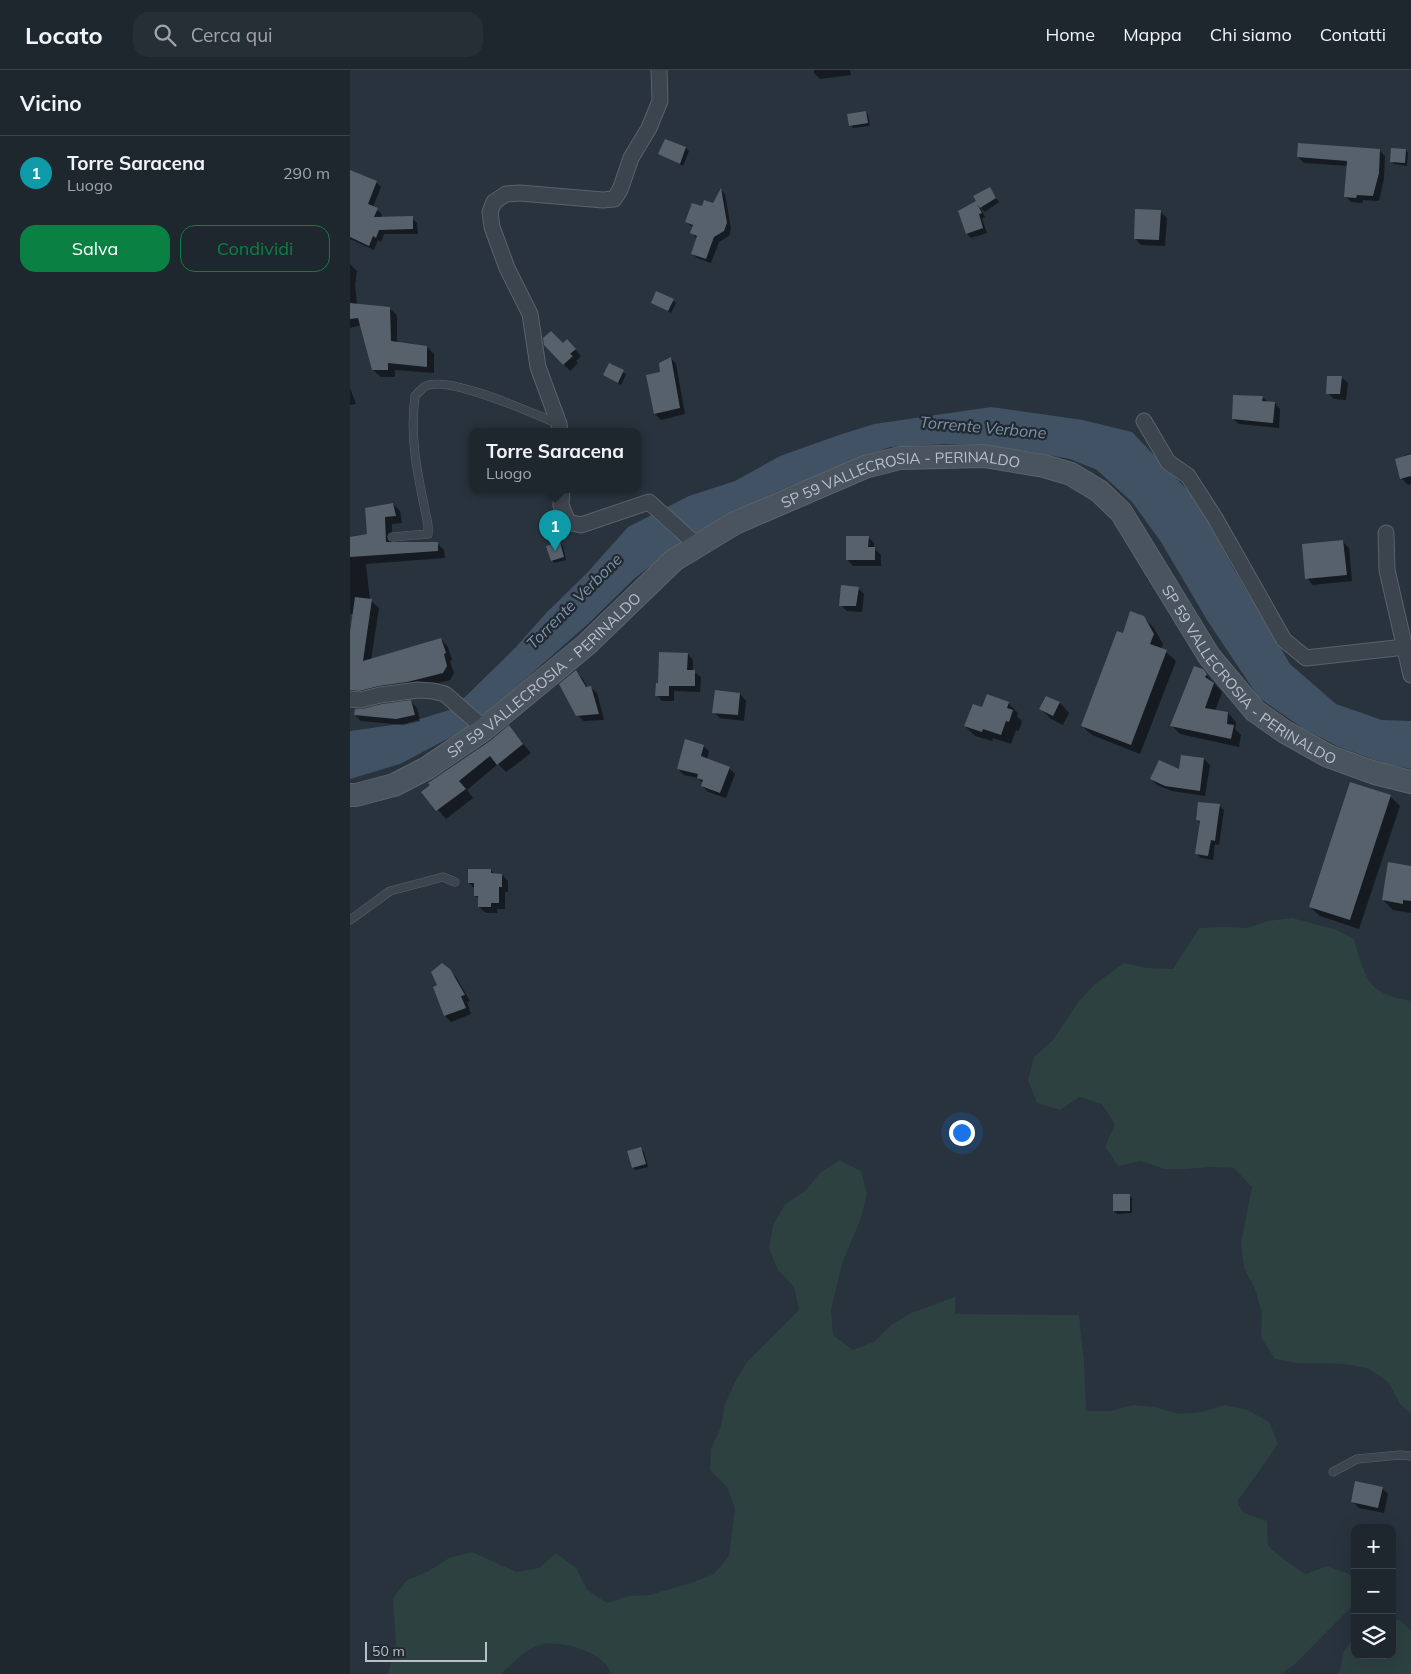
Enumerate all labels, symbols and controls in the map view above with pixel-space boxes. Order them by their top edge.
search box [133,12,483,57]
text: Locato [25,20,103,50]
icon: search [151,21,179,49]
text: Cerca qui [191,23,273,47]
text: Home [1045,23,1095,46]
text: Mappa [1123,23,1182,46]
text: Chi siamo [1210,23,1292,46]
text: Contatti [1320,23,1386,46]
text: Vicino [20,90,82,116]
text: Torre Saracena [67,151,205,175]
text: 1 [31,163,41,183]
text: 290 m [283,163,330,183]
text: Luogo [67,175,113,195]
button: Salva [20,225,170,272]
button: Condividi [180,225,330,272]
water label: Torrente Verbone [919,411,1047,443]
popup [469,428,641,493]
text: Torre Saracena [486,439,624,463]
street label: SP 59 VALLECROSIA - PERINALDO [778,446,1022,512]
text: Luogo [486,463,532,483]
pin: 1 [539,510,571,551]
water label: Torrente Verbone [522,549,626,653]
street label: SP 59 VALLECROSIA - PERINALDO [1158,581,1339,768]
street label: SP 59 VALLECROSIA - PERINALDO [443,588,645,761]
your location [949,1120,975,1146]
map controls [1351,1524,1396,1659]
button: + [1351,1524,1396,1569]
button: − [1351,1569,1396,1614]
button: layers [1351,1614,1396,1659]
scale bar [365,1639,488,1662]
text: 50 m [372,1642,405,1660]

